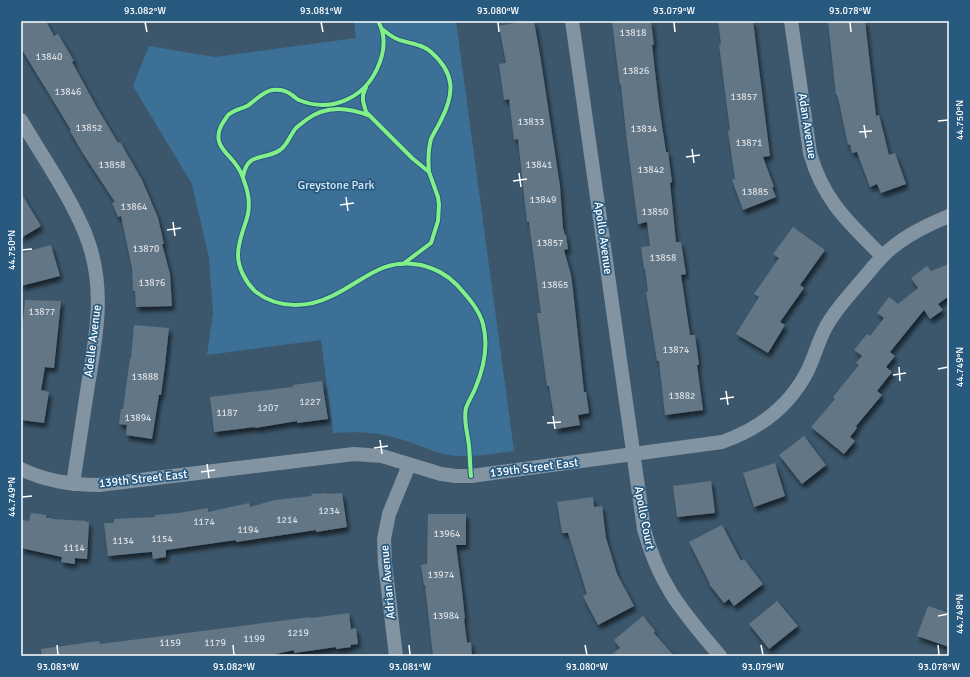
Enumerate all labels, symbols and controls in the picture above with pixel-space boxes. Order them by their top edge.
text: 93.082°W [124,5,166,17]
text: 93.081°W [300,5,342,17]
text: 93.080°W [477,5,519,17]
text: 93.079°W [653,5,695,17]
text: 93.078°W [829,5,871,17]
house number: 13818 [619,27,647,39]
house number: 13840 [35,51,63,63]
house number: 13826 [622,65,650,77]
house number: 13846 [54,86,82,98]
house number: 13857 [730,91,758,103]
street label: Adan Avenue [794,92,820,160]
text: 44.750°N [954,100,966,140]
house number: 13833 [517,116,545,128]
house number: 13852 [75,122,103,134]
house number: 13834 [630,123,658,135]
house number: 13871 [735,137,763,149]
house number: 13858 [98,159,126,171]
house number: 13841 [525,159,553,171]
house number: 13842 [637,164,665,176]
park label: Greystone Park [297,178,375,193]
house number: 13885 [741,186,769,198]
house number: 13849 [529,194,557,206]
house number: 13864 [120,201,148,213]
street label: Apollo Avenue [590,201,616,275]
house number: 13850 [641,206,669,218]
text: 44.750°N [6,230,18,270]
house number: 13857 [536,237,564,249]
house number: 13870 [132,243,160,255]
house number: 13858 [649,252,677,264]
house number: 13876 [138,277,166,289]
house number: 13865 [541,279,569,291]
street label: Adelle Avenue [81,304,105,378]
house number: 13877 [28,306,56,318]
house number: 13874 [662,344,690,356]
text: 44.749°N [954,347,966,387]
house number: 13888 [131,371,159,383]
house number: 13882 [668,390,696,402]
house number: 1227 [299,396,321,408]
house number: 1207 [257,402,279,414]
house number: 1187 [216,407,238,419]
house number: 13894 [124,412,152,424]
street label: 139th Street East [489,455,579,481]
street label: 139th Street East [98,467,188,491]
text: 44.749°N [6,477,18,517]
street label: Apollo Court [630,485,658,551]
house number: 1234 [318,505,340,517]
house number: 1214 [276,514,298,526]
house number: 1174 [193,516,215,528]
house number: 1194 [237,524,259,536]
house number: 13964 [433,528,461,540]
house number: 1154 [151,533,173,545]
house number: 1134 [112,535,134,547]
house number: 1114 [63,542,85,554]
street label: Adrian Avenue [377,544,399,620]
house number: 13974 [427,569,455,581]
text: 44.748°N [954,594,966,634]
house number: 13984 [432,610,460,622]
house number: 1219 [287,627,309,639]
house number: 1199 [243,633,265,645]
house number: 1159 [159,637,181,649]
house number: 1179 [204,637,226,649]
text: 93.083°W [37,661,79,673]
text: 93.082°W [213,661,255,673]
text: 93.081°W [389,661,431,673]
text: 93.080°W [566,661,608,673]
text: 93.079°W [742,661,784,673]
text: 93.078°W [918,661,960,673]

